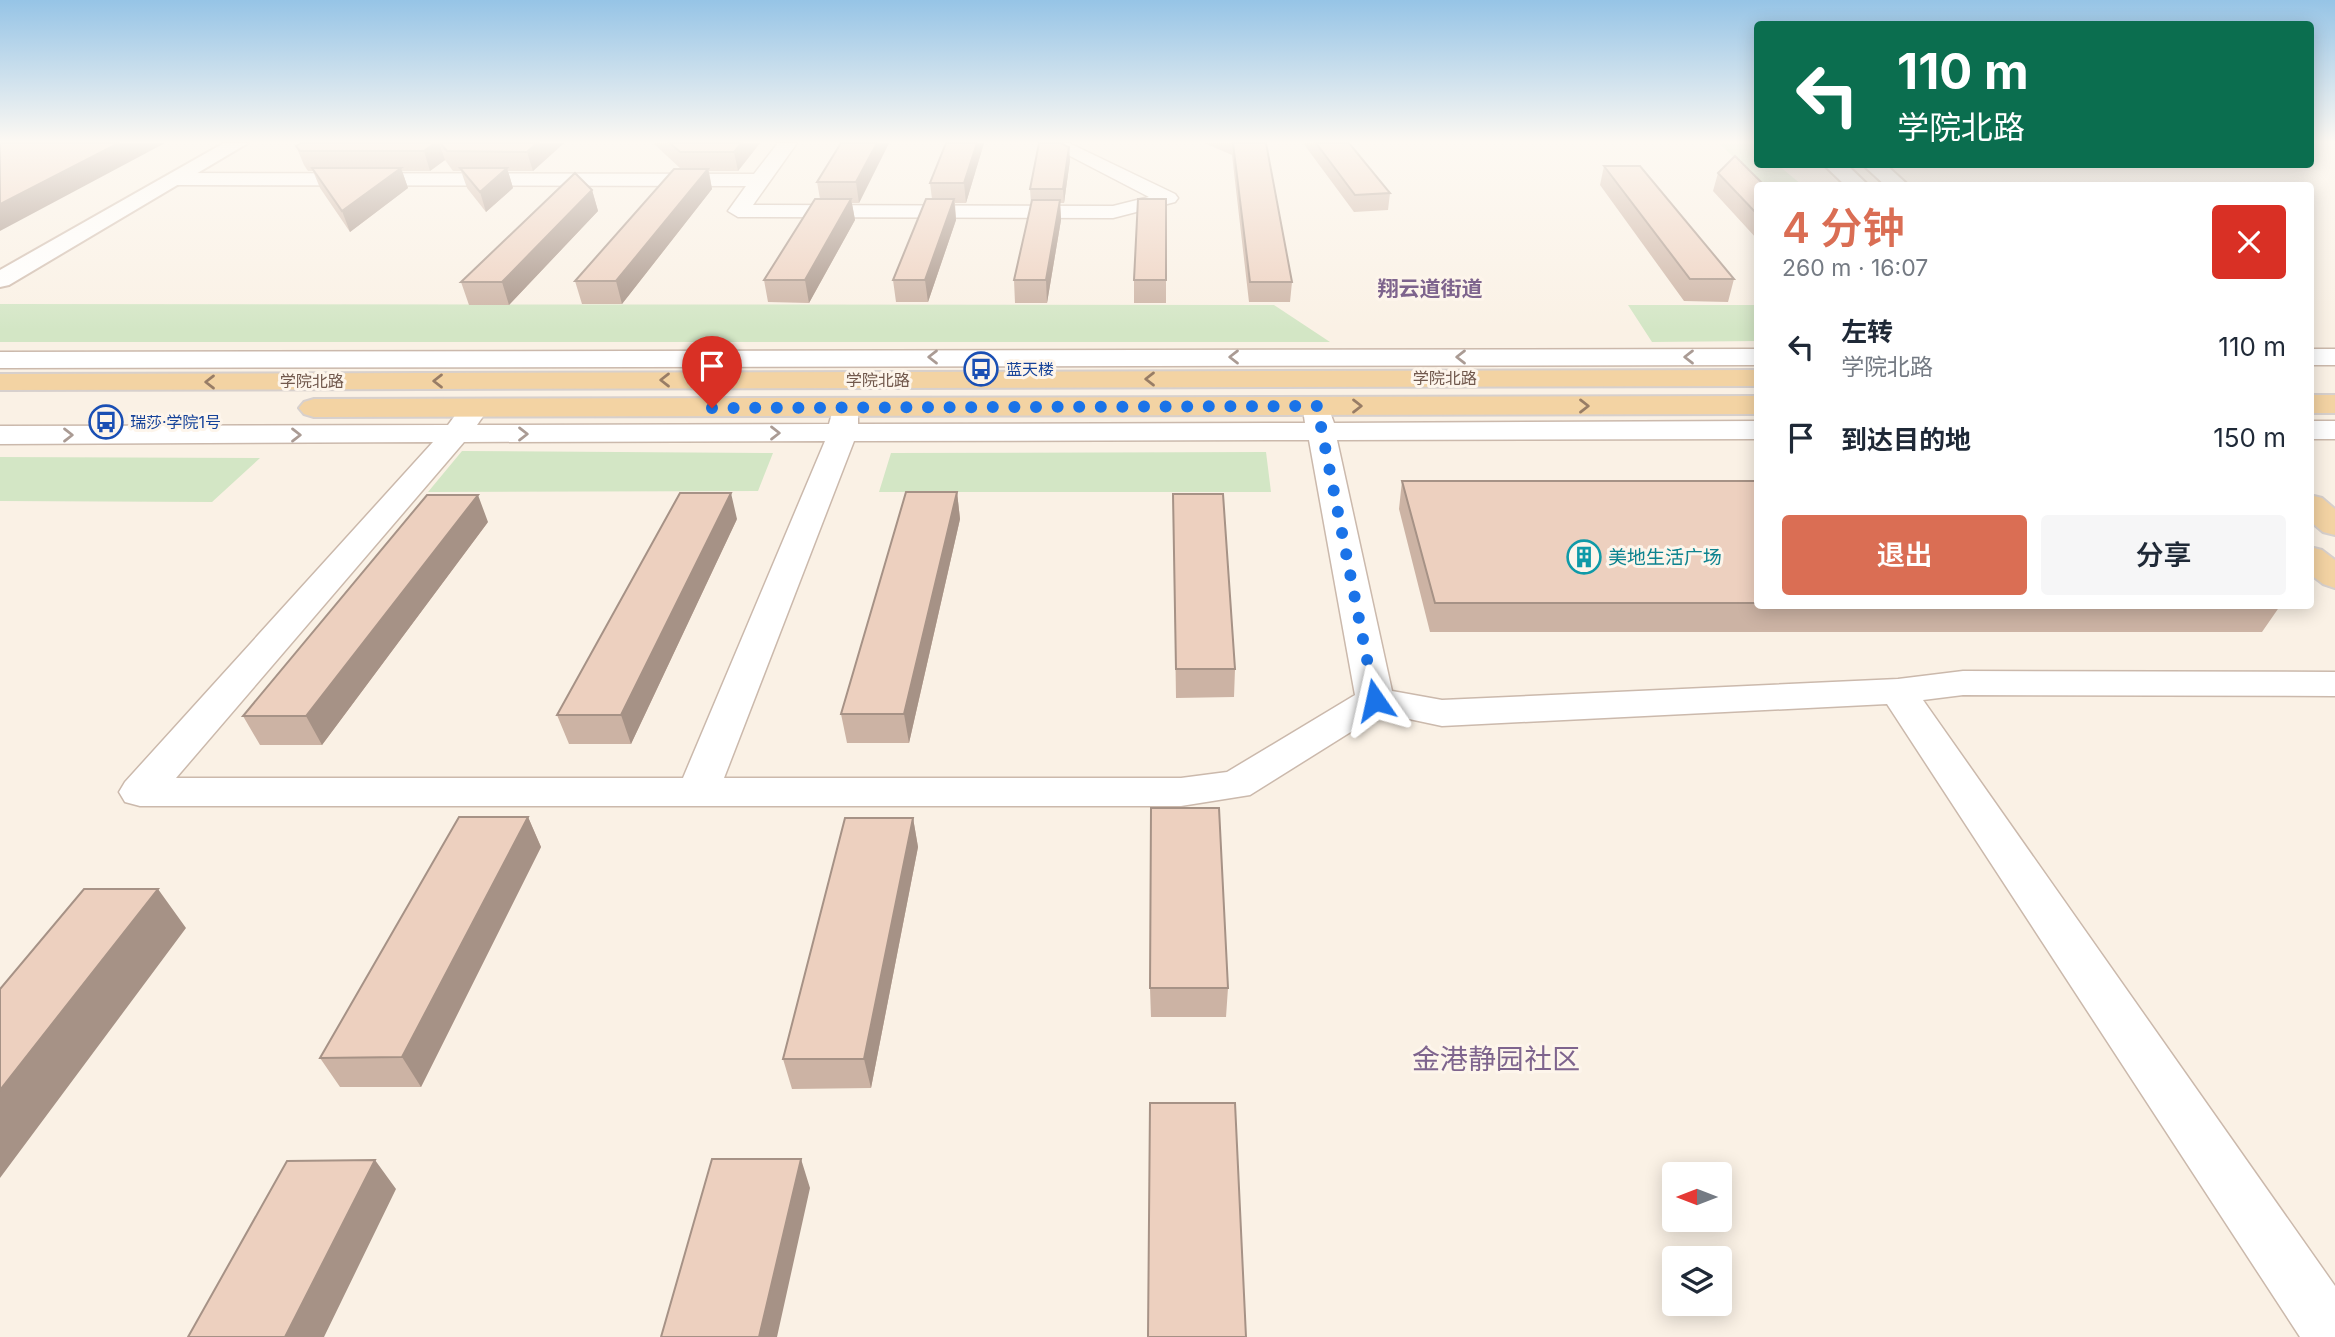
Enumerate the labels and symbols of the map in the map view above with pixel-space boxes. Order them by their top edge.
district label: 翔云道街道 [1378,276,1483,301]
pin [682,336,742,408]
one-way arrow [927,349,938,365]
one-way arrow [1228,349,1239,365]
one-way arrow [1456,349,1466,365]
one-way arrow [1683,349,1694,365]
bus stop icon: 蓝天楼 [962,350,1000,388]
place label: 蓝天楼 [1006,359,1054,379]
street label: 学院北路 [1413,368,1477,388]
street label: 学院北路 [846,370,910,390]
street label: 学院北路 [280,371,344,391]
one-way arrow [1144,371,1155,387]
one-way arrow [660,372,670,388]
one-way arrow [432,373,443,389]
one-way arrow [205,374,215,390]
one-way arrow [1352,398,1362,414]
one-way arrow [1579,398,1590,414]
bus stop icon: 瑞莎·学院1号 [87,403,125,441]
place label: 瑞莎·学院1号 [130,412,221,432]
one-way arrow [770,425,781,441]
one-way arrow [518,426,529,442]
one-way arrow [63,427,74,443]
one-way arrow [291,427,301,443]
building icon: 美地生活广场 [1565,538,1603,576]
place label: 美地生活广场 [1608,546,1722,569]
position arrow [1338,663,1412,737]
district label: 金港静园社区 [1412,1042,1580,1076]
north arrow [1662,1162,1732,1232]

